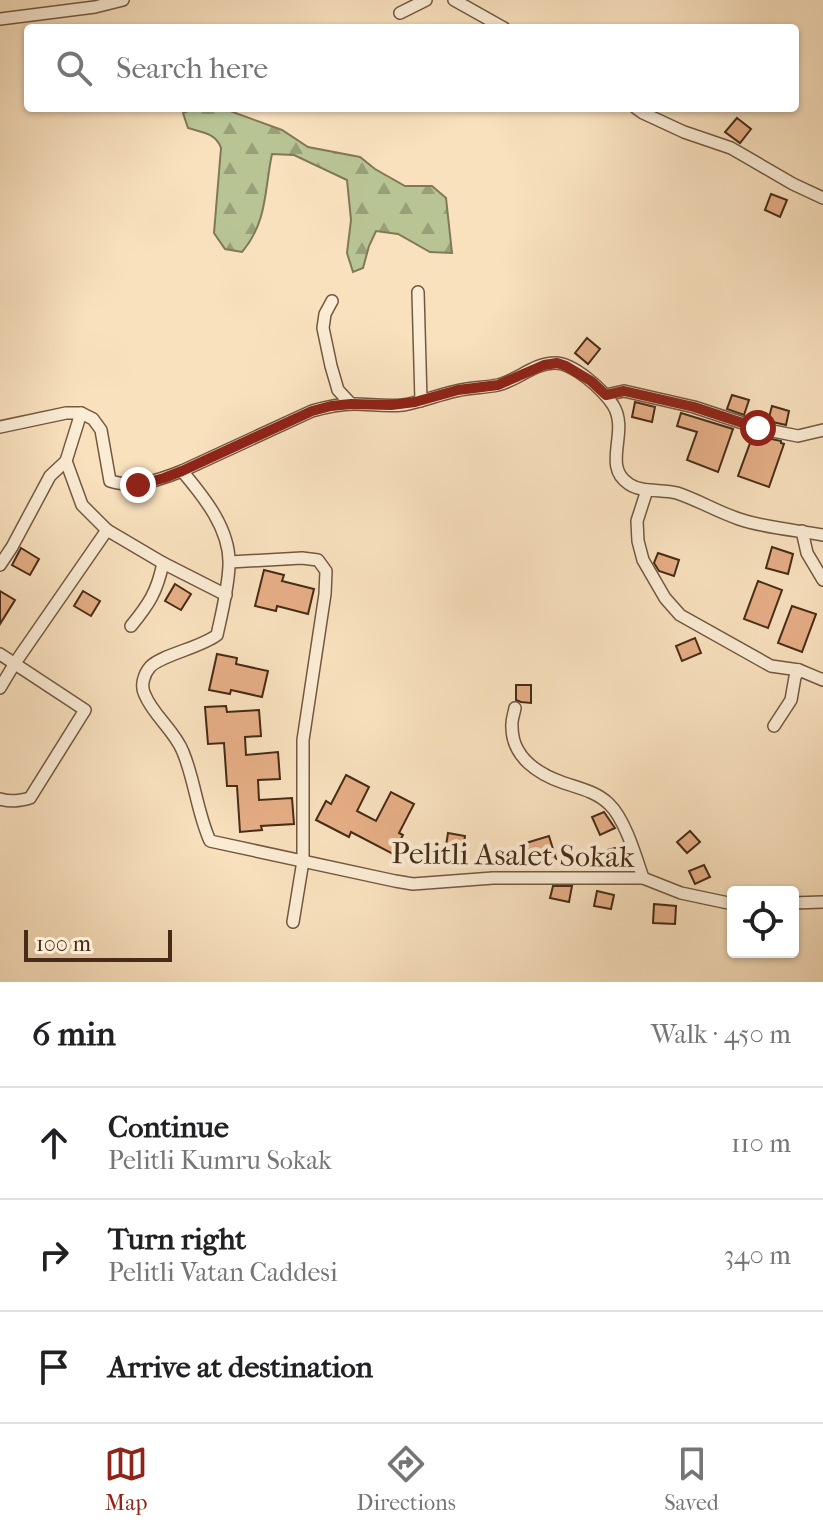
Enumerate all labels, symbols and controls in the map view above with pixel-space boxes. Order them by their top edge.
search box [24,24,799,112]
icon: search [52,46,96,90]
text: Search here [116,51,268,86]
route start [740,410,776,446]
route end [120,467,156,503]
street label: Pelitli Asalet Sokak [391,836,635,875]
map controls [727,886,799,958]
button: locate [727,886,799,958]
scale bar [24,926,172,962]
text: 100 m [36,931,91,957]
text: 6 min [32,1014,116,1054]
text: Walk · 450 m [651,1019,791,1050]
text: Continue [108,1110,229,1145]
icon: ahead [32,1121,76,1165]
text: 110 m [731,1128,791,1159]
text: Pelitli Kumru Sokak [108,1145,332,1176]
text: Turn right [108,1222,246,1257]
icon: right [32,1233,76,1277]
text: 340 m [723,1240,791,1271]
text: Pelitli Vatan Caddesi [108,1257,338,1288]
icon: arrive [32,1345,76,1389]
text: Arrive at destination [108,1350,373,1385]
tab: Map [104,1442,148,1516]
tab: Directions [357,1442,456,1516]
tab: Saved [664,1442,719,1516]

